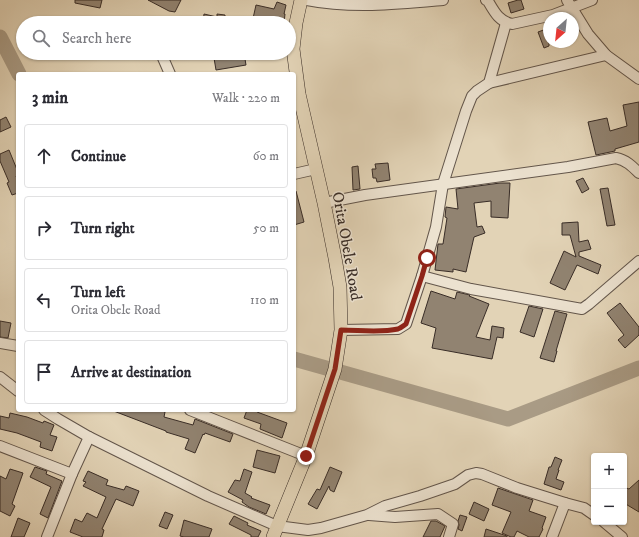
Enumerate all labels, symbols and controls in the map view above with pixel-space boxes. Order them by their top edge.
north arrow [543,12,579,48]
search box [16,16,296,60]
icon: search [30,27,52,49]
text: Search here [62,29,131,48]
text: 3 min [32,87,68,109]
text: Walk · 220 m [212,90,280,106]
icon: ahead [33,145,55,167]
text: Continue [71,147,126,166]
text: 60 m [253,148,279,164]
street label: Orita Obele Road [328,190,366,302]
icon: right [33,217,55,239]
text: Turn right [71,219,134,238]
text: 50 m [253,220,279,236]
route start [418,249,436,267]
text: Turn left [71,283,125,302]
icon: left [33,289,55,311]
text: 110 m [250,292,279,308]
text: Orita Obele Road [71,302,160,318]
icon: arrive [33,361,55,383]
text: Arrive at destination [71,363,191,382]
route end [297,447,315,465]
map controls [591,453,627,525]
button: + [591,453,627,489]
button: − [591,489,627,525]

